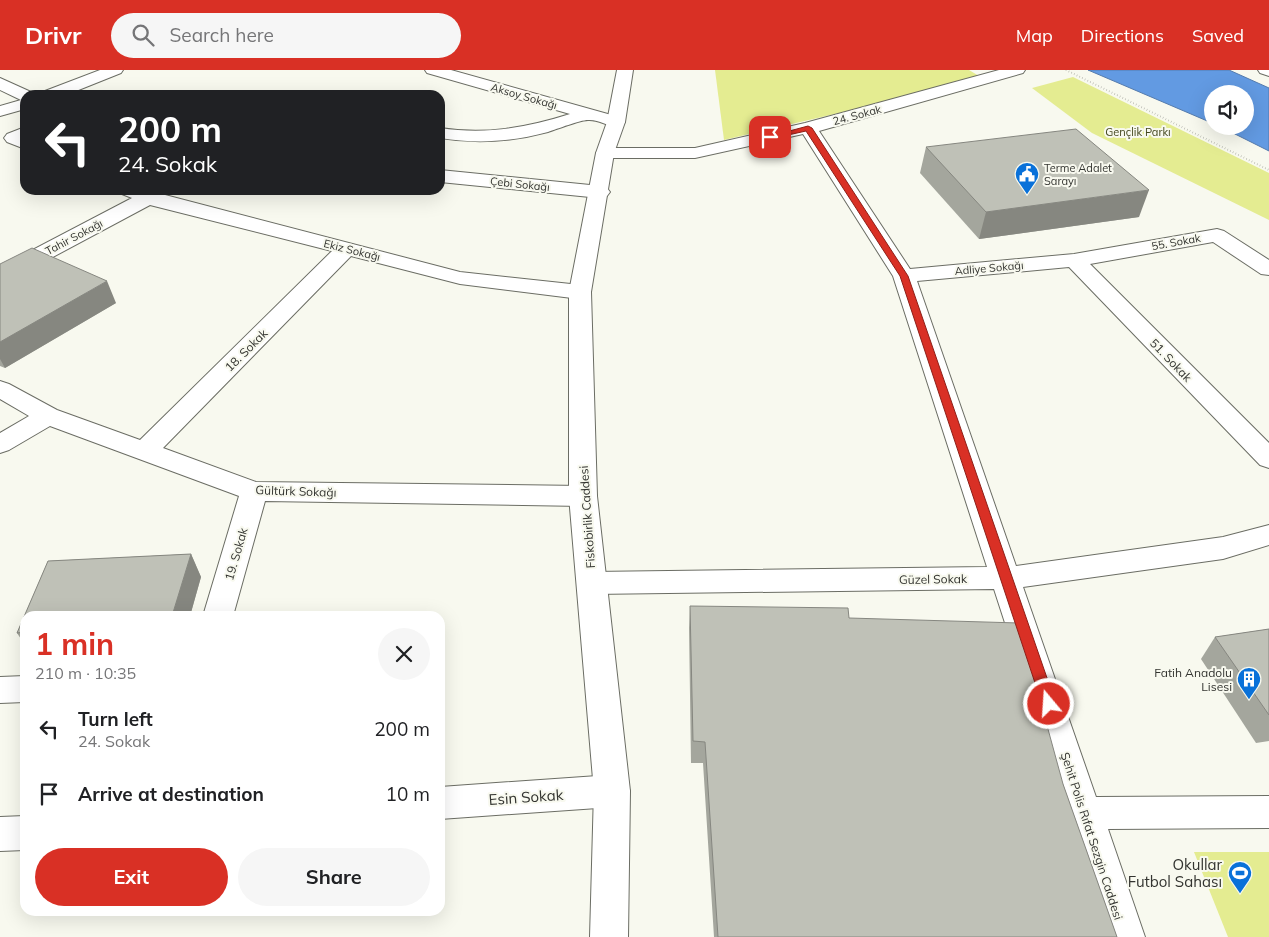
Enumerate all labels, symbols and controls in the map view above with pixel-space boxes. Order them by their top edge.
search box [111,13,461,58]
text: Drivr [25,20,81,50]
icon: search [129,21,157,49]
text: Search here [169,23,274,47]
text: Map [1016,24,1053,47]
text: Directions [1081,24,1164,47]
text: Saved [1192,24,1244,47]
street label: Aksoy Sokağı [489,80,559,112]
map controls [1204,85,1254,135]
button: sound [1204,85,1254,135]
street label: 24. Sokak [831,102,883,128]
text: 200 m [118,107,222,151]
icon: left [35,110,100,175]
pin [749,116,791,158]
icon: arrive [756,123,784,151]
park label: Gençlik Parkı [1105,125,1171,139]
text: 24. Sokak [118,150,217,178]
public building icon: Terme Adalet Sarayı [1014,161,1040,195]
place label: Terme Adalet Sarayı [1044,161,1112,188]
street label: Çebi Sokağı [490,174,550,194]
street label: Tahir Sokağı [43,216,105,258]
street label: 55. Sokak [1150,231,1202,253]
street label: Ekiz Sokağı [322,236,382,264]
street label: Adliye Sokağı [954,258,1024,278]
street label: 18. Sokak [222,325,271,374]
street label: 51. Sokak [1147,335,1196,385]
street label: Fiskobirlik Caddesi [576,465,598,569]
street label: Gültürk Sokağı [255,482,337,500]
street label: 19. Sokak [221,525,251,582]
street label: Güzel Sokak [899,571,968,587]
text: 1 min [35,625,114,663]
button: close [378,628,430,680]
text: 210 m · 10:35 [35,663,136,683]
place label: Fatih Anadolu Lisesi [1154,665,1232,694]
building icon: Fatih Anadolu Lisesi [1236,666,1262,700]
position arrow [1022,677,1074,729]
text: Turn left [78,707,153,731]
icon: left [35,715,63,743]
text: 200 m [374,717,430,741]
text: 24. Sokak [78,731,150,751]
street label: Şehit Polis Rıfat Sezgin Caddesi [1058,750,1126,922]
icon: arrive [35,780,63,808]
text: Arrive at destination [78,782,264,806]
text: 10 m [386,782,430,806]
street label: Esin Sokak [488,785,564,809]
button: Exit [35,848,228,906]
button: Share [238,848,430,906]
place label: Okullar Futbol Sahası [1128,855,1223,891]
sports icon: Okullar Futbol Sahası [1227,860,1253,894]

